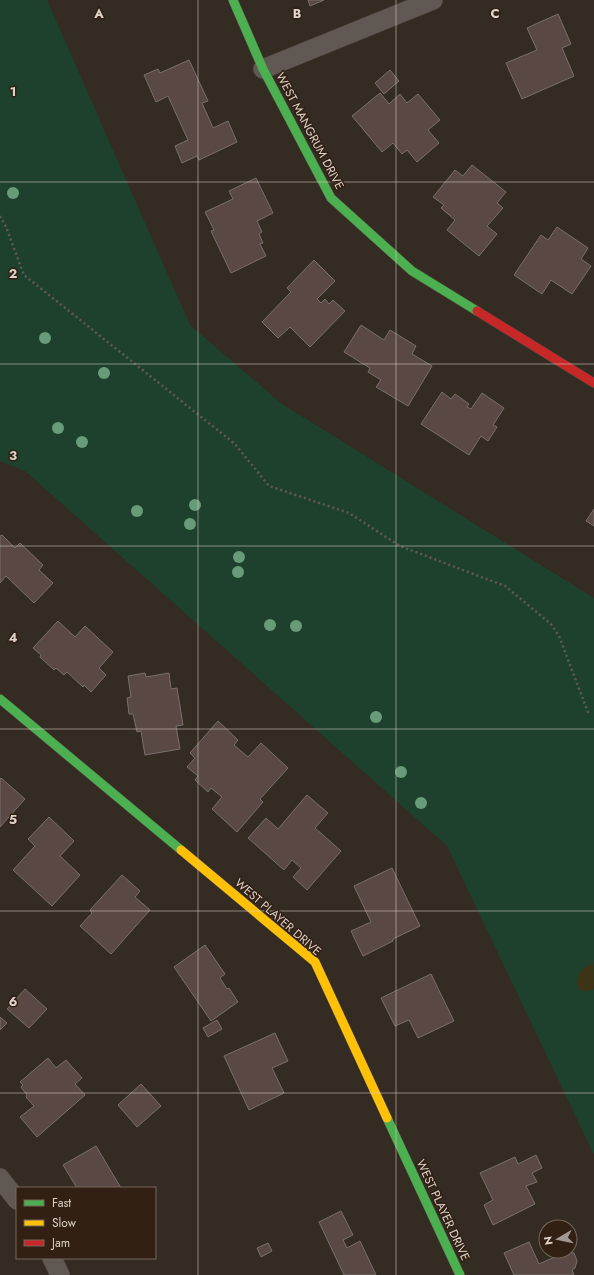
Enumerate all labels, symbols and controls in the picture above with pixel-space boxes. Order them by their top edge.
text: A [93,4,104,23]
text: B [293,4,302,23]
text: C [490,4,500,23]
street label: WEST MANGRUM DRIVE [271,69,349,193]
text: 1 [10,82,16,101]
text: 2 [9,264,17,283]
text: 3 [9,446,17,465]
text: 4 [8,628,18,647]
text: 5 [9,810,17,829]
street label: WEST PLAYER DRIVE [231,874,325,960]
text: 6 [9,992,18,1011]
street label: WEST PLAYER DRIVE [412,1157,474,1263]
legend [16,1187,156,1259]
text: Fast [52,1194,71,1212]
text: Slow [52,1214,77,1232]
north arrow [538,1219,578,1259]
text: Jam [50,1234,70,1252]
text: N [540,1235,557,1246]

